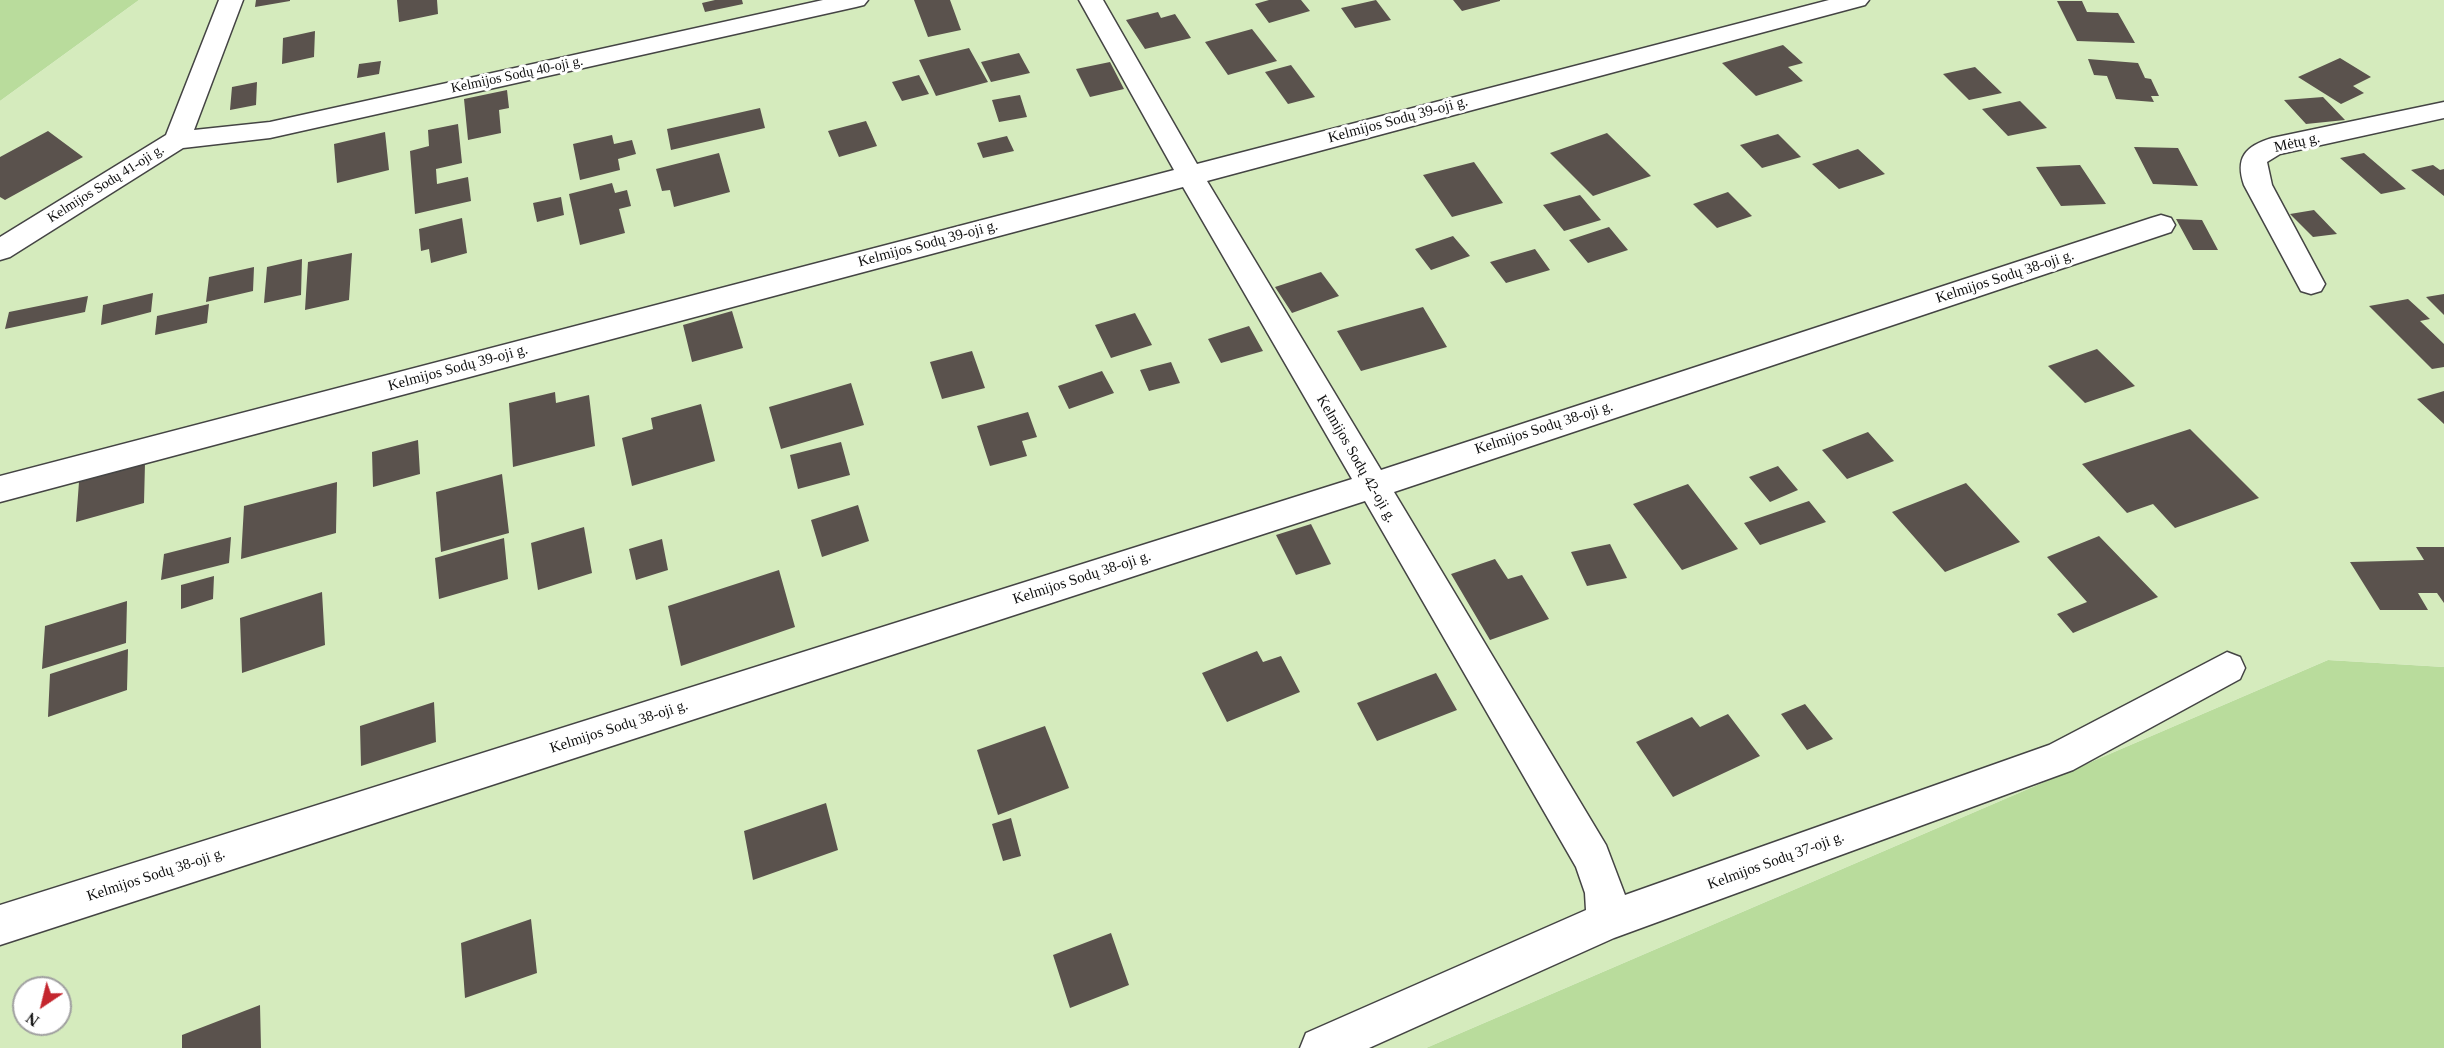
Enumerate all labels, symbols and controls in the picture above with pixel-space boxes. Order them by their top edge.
street label: Kelmijos Sodų 40-oji g. [449,53,585,97]
street label: Kelmijos Sodų 39-oji g. [1326,93,1470,147]
street label: Mėtų g. [2272,129,2322,157]
street label: Kelmijos Sodų 41-oji g. [44,141,168,227]
street label: Kelmijos Sodų 39-oji g. [856,217,1000,271]
street label: Kelmijos Sodų 38-oji g. [1934,246,2076,308]
street label: Kelmijos Sodų 39-oji g. [386,341,530,395]
street label: Kelmijos Sodų 42-oji g. [1312,392,1400,526]
street label: Kelmijos Sodų 38-oji g. [1473,397,1615,459]
street label: Kelmijos Sodų 38-oji g. [1011,547,1153,609]
street label: Kelmijos Sodų 38-oji g. [548,696,690,758]
street label: Kelmijos Sodų 37-oji g. [1705,828,1847,894]
street label: Kelmijos Sodų 38-oji g. [85,844,227,906]
north arrow [12,976,72,1036]
text: N [23,1009,42,1030]

